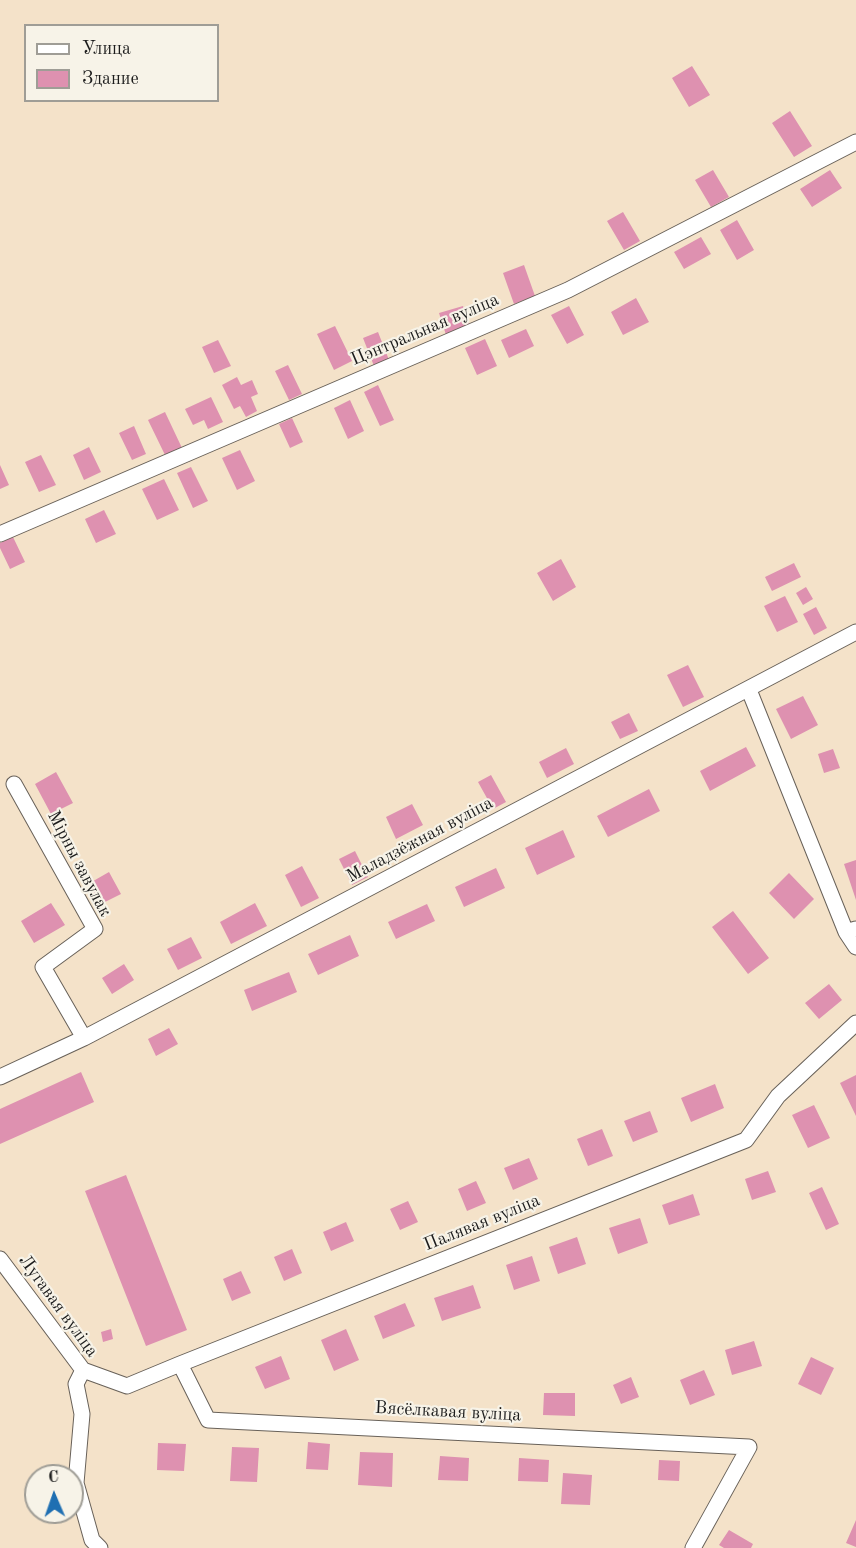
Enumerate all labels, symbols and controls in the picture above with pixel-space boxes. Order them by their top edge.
legend [24,24,219,102]
text: Улица [82,40,131,58]
text: Здание [82,70,139,88]
street label: Цэнтральная вуліца [348,289,502,371]
street label: Маладзёжная вуліца [343,792,497,888]
street label: Мірны завулак [42,807,116,921]
street label: Палявая вуліца [421,1190,543,1256]
street label: Лугавая вуліца [14,1251,102,1361]
street label: Вясёлкавая вуліца [374,1397,522,1427]
north arrow [24,1464,84,1524]
text: С [48,1470,59,1486]

